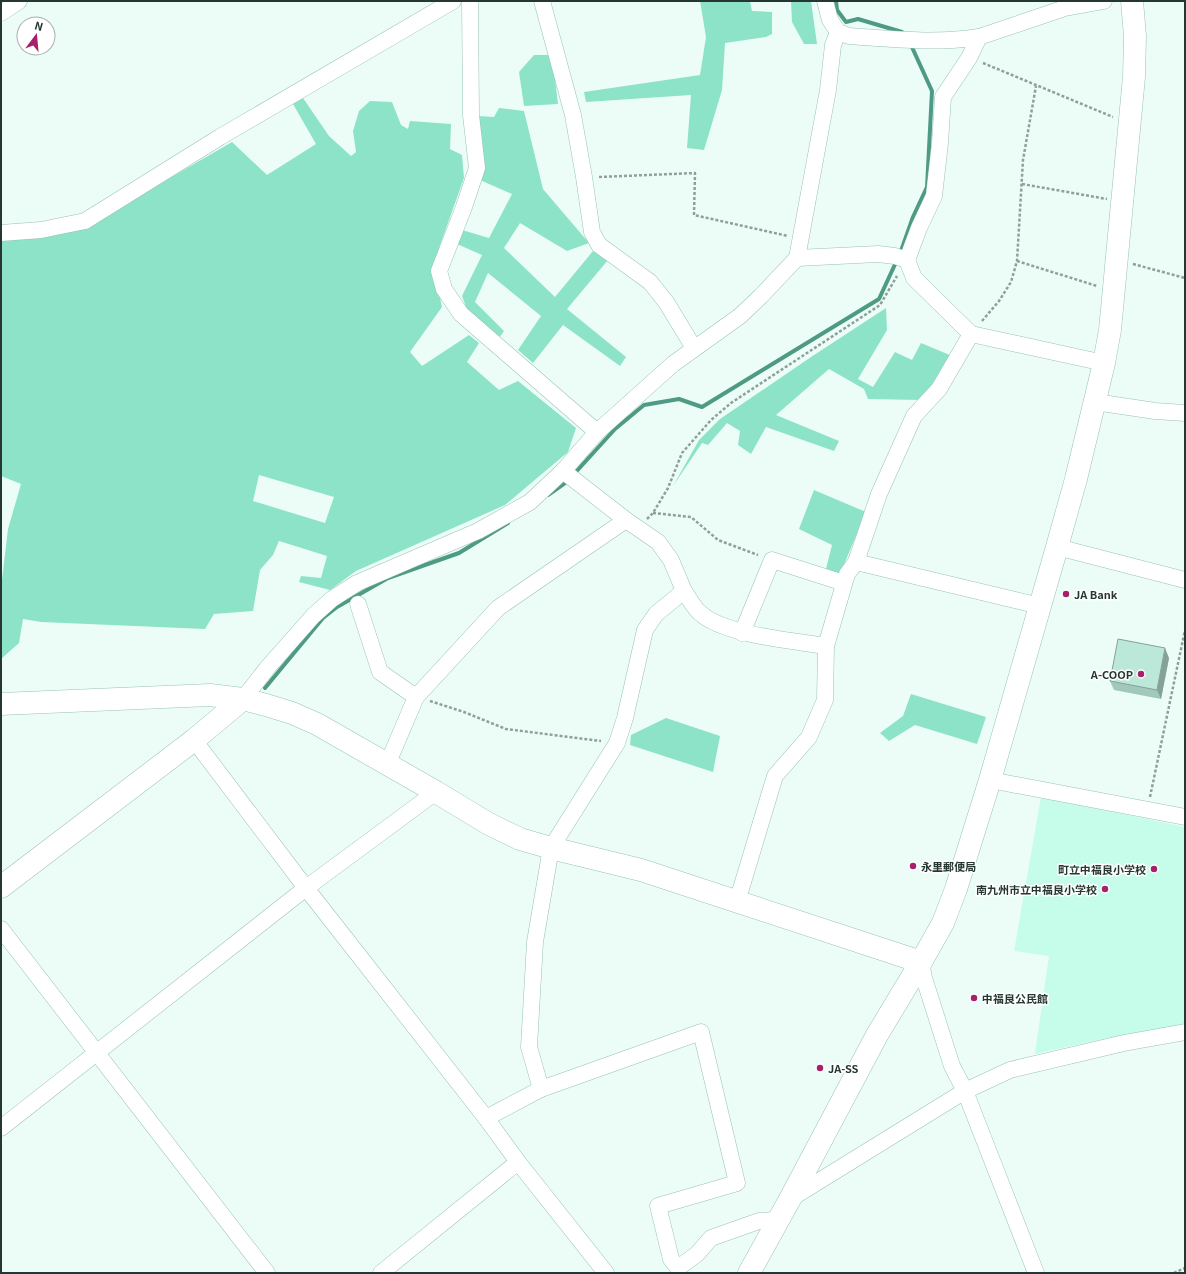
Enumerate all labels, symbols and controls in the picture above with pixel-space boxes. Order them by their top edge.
north arrow [16,16,56,56]
text: N [33,17,45,34]
place label: JA Bank [1074,586,1118,602]
marker: JA Bank [1061,589,1071,599]
place label: A-COOP [1090,666,1133,682]
marker: A-COOP [1136,669,1146,679]
place label: 永里郵便局 [921,858,976,874]
marker: 永里郵便局 [908,861,918,871]
place label: 町立中福良小学校 [1058,861,1146,877]
marker: 町立中福良小学校 [1149,864,1159,874]
place label: 南九州市立中福良小学校 [976,881,1097,897]
marker: 南九州市立中福良小学校 [1100,884,1110,894]
place label: 中福良公民館 [982,990,1048,1006]
marker: 中福良公民館 [969,993,979,1003]
place label: JA-SS [828,1060,859,1076]
marker: JA-SS [815,1063,825,1073]

